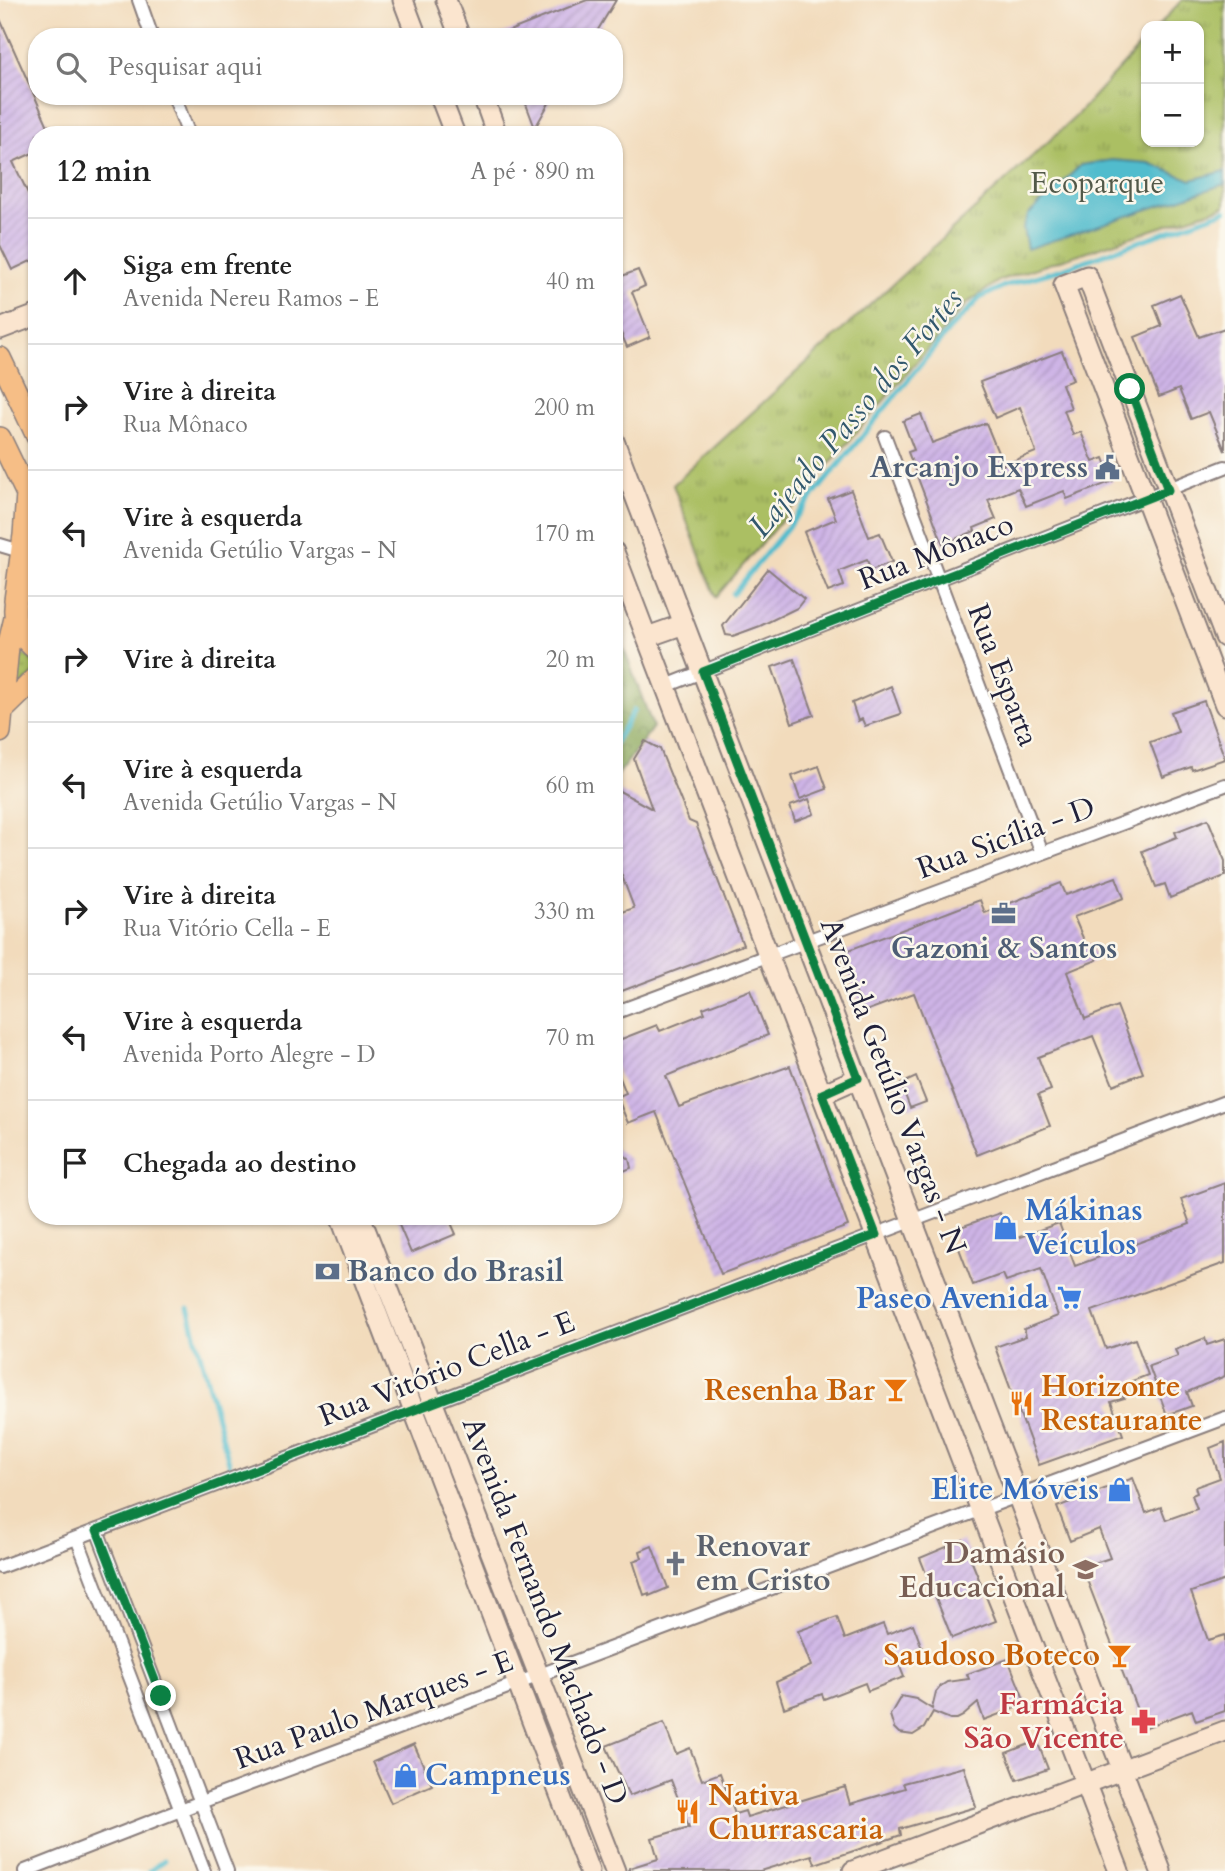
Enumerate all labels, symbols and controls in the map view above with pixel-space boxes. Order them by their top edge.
map controls [1141,21,1204,147]
button: + [1141,21,1204,84]
search box [28,28,623,105]
icon: search [52,48,90,86]
text: Pesquisar aqui [108,49,263,84]
button: − [1141,84,1204,147]
text: 12 min [56,151,151,192]
text: A pé · 890 m [471,156,595,187]
park label: Ecoparque [1030,163,1164,204]
text: Siga em frente [123,248,292,283]
icon: ahead [56,262,94,300]
text: 40 m [546,266,595,297]
water label: Lajeado Passo dos Fortes [739,279,974,547]
text: Avenida Nereu Ramos - E [123,283,379,314]
route start [1114,373,1145,404]
text: Vire à direita [123,374,276,409]
icon: right [56,388,94,426]
text: 200 m [534,392,595,423]
text: Rua Mônaco [123,409,248,440]
place label: Arcanjo Express [870,447,1088,488]
public building icon: Arcanjo Express [1094,453,1122,481]
text: Vire à esquerda [123,500,303,535]
street label: Rua Mônaco [853,504,1019,600]
icon: left [56,514,94,552]
text: 170 m [534,518,595,549]
text: Avenida Getúlio Vargas - N [123,535,397,566]
street label: Rua Esparta [957,598,1049,752]
icon: right [56,640,94,678]
text: Vire à direita [123,642,276,677]
text: 20 m [546,644,595,675]
text: Vire à esquerda [123,752,303,787]
icon: left [56,766,94,804]
text: 60 m [546,770,595,801]
text: Avenida Getúlio Vargas - N [123,787,397,818]
street label: Rua Sicília - D [911,787,1101,889]
text: Vire à direita [123,878,276,913]
icon: right [56,892,94,930]
text: 330 m [534,896,595,927]
office icon: Gazoni & Santos [990,899,1018,927]
street label: Avenida Getúlio Vargas - N [810,912,976,1260]
text: Rua Vitório Cella - E [123,913,331,944]
place label: Gazoni & Santos [891,928,1117,969]
text: Vire à esquerda [123,1004,303,1039]
icon: left [56,1018,94,1056]
text: 70 m [546,1022,595,1053]
text: Avenida Porto Alegre - D [123,1039,375,1070]
icon: arrive [56,1144,94,1182]
text: Chegada ao destino [123,1146,356,1181]
place label: Mákinas Veículos [1025,1190,1143,1265]
shop icon: Mákinas Veículos [991,1213,1019,1241]
place label: Banco do Brasil [347,1251,564,1292]
bank icon: Banco do Brasil [313,1257,341,1285]
place label: Paseo Avenida [856,1278,1049,1319]
supermarket icon: Paseo Avenida [1055,1284,1083,1312]
street label: Rua Vitório Cella - E [313,1301,581,1437]
place label: Horizonte Restaurante [1041,1366,1203,1441]
place label: Resenha Bar [704,1370,876,1411]
bar icon: Resenha Bar [881,1376,909,1404]
restaurant icon: Horizonte Restaurante [1007,1389,1035,1417]
street label: Avenida Fernando Machado - D [452,1411,638,1811]
place label: Elite Móveis [931,1469,1099,1510]
shop icon: Elite Móveis [1105,1475,1133,1503]
place label: Renovar em Cristo [696,1526,831,1601]
place label: Damásio Educacional [899,1533,1065,1608]
church icon: Renovar em Cristo [662,1549,690,1577]
school or university icon: Damásio Educacional [1071,1556,1099,1584]
place label: Saudoso Boteco [884,1635,1100,1676]
street label: Rua Paulo Marques - E [229,1641,519,1779]
bar icon: Saudoso Boteco [1106,1641,1134,1669]
route end [145,1680,176,1711]
place label: Farmácia São Vicente [964,1684,1124,1759]
pharmacy icon: Farmácia São Vicente [1130,1707,1158,1735]
place label: Campneus [425,1755,571,1796]
shop icon: Campneus [391,1761,419,1789]
place label: Nativa Churrascaria [708,1775,884,1850]
restaurant icon: Nativa Churrascaria [674,1798,702,1826]

